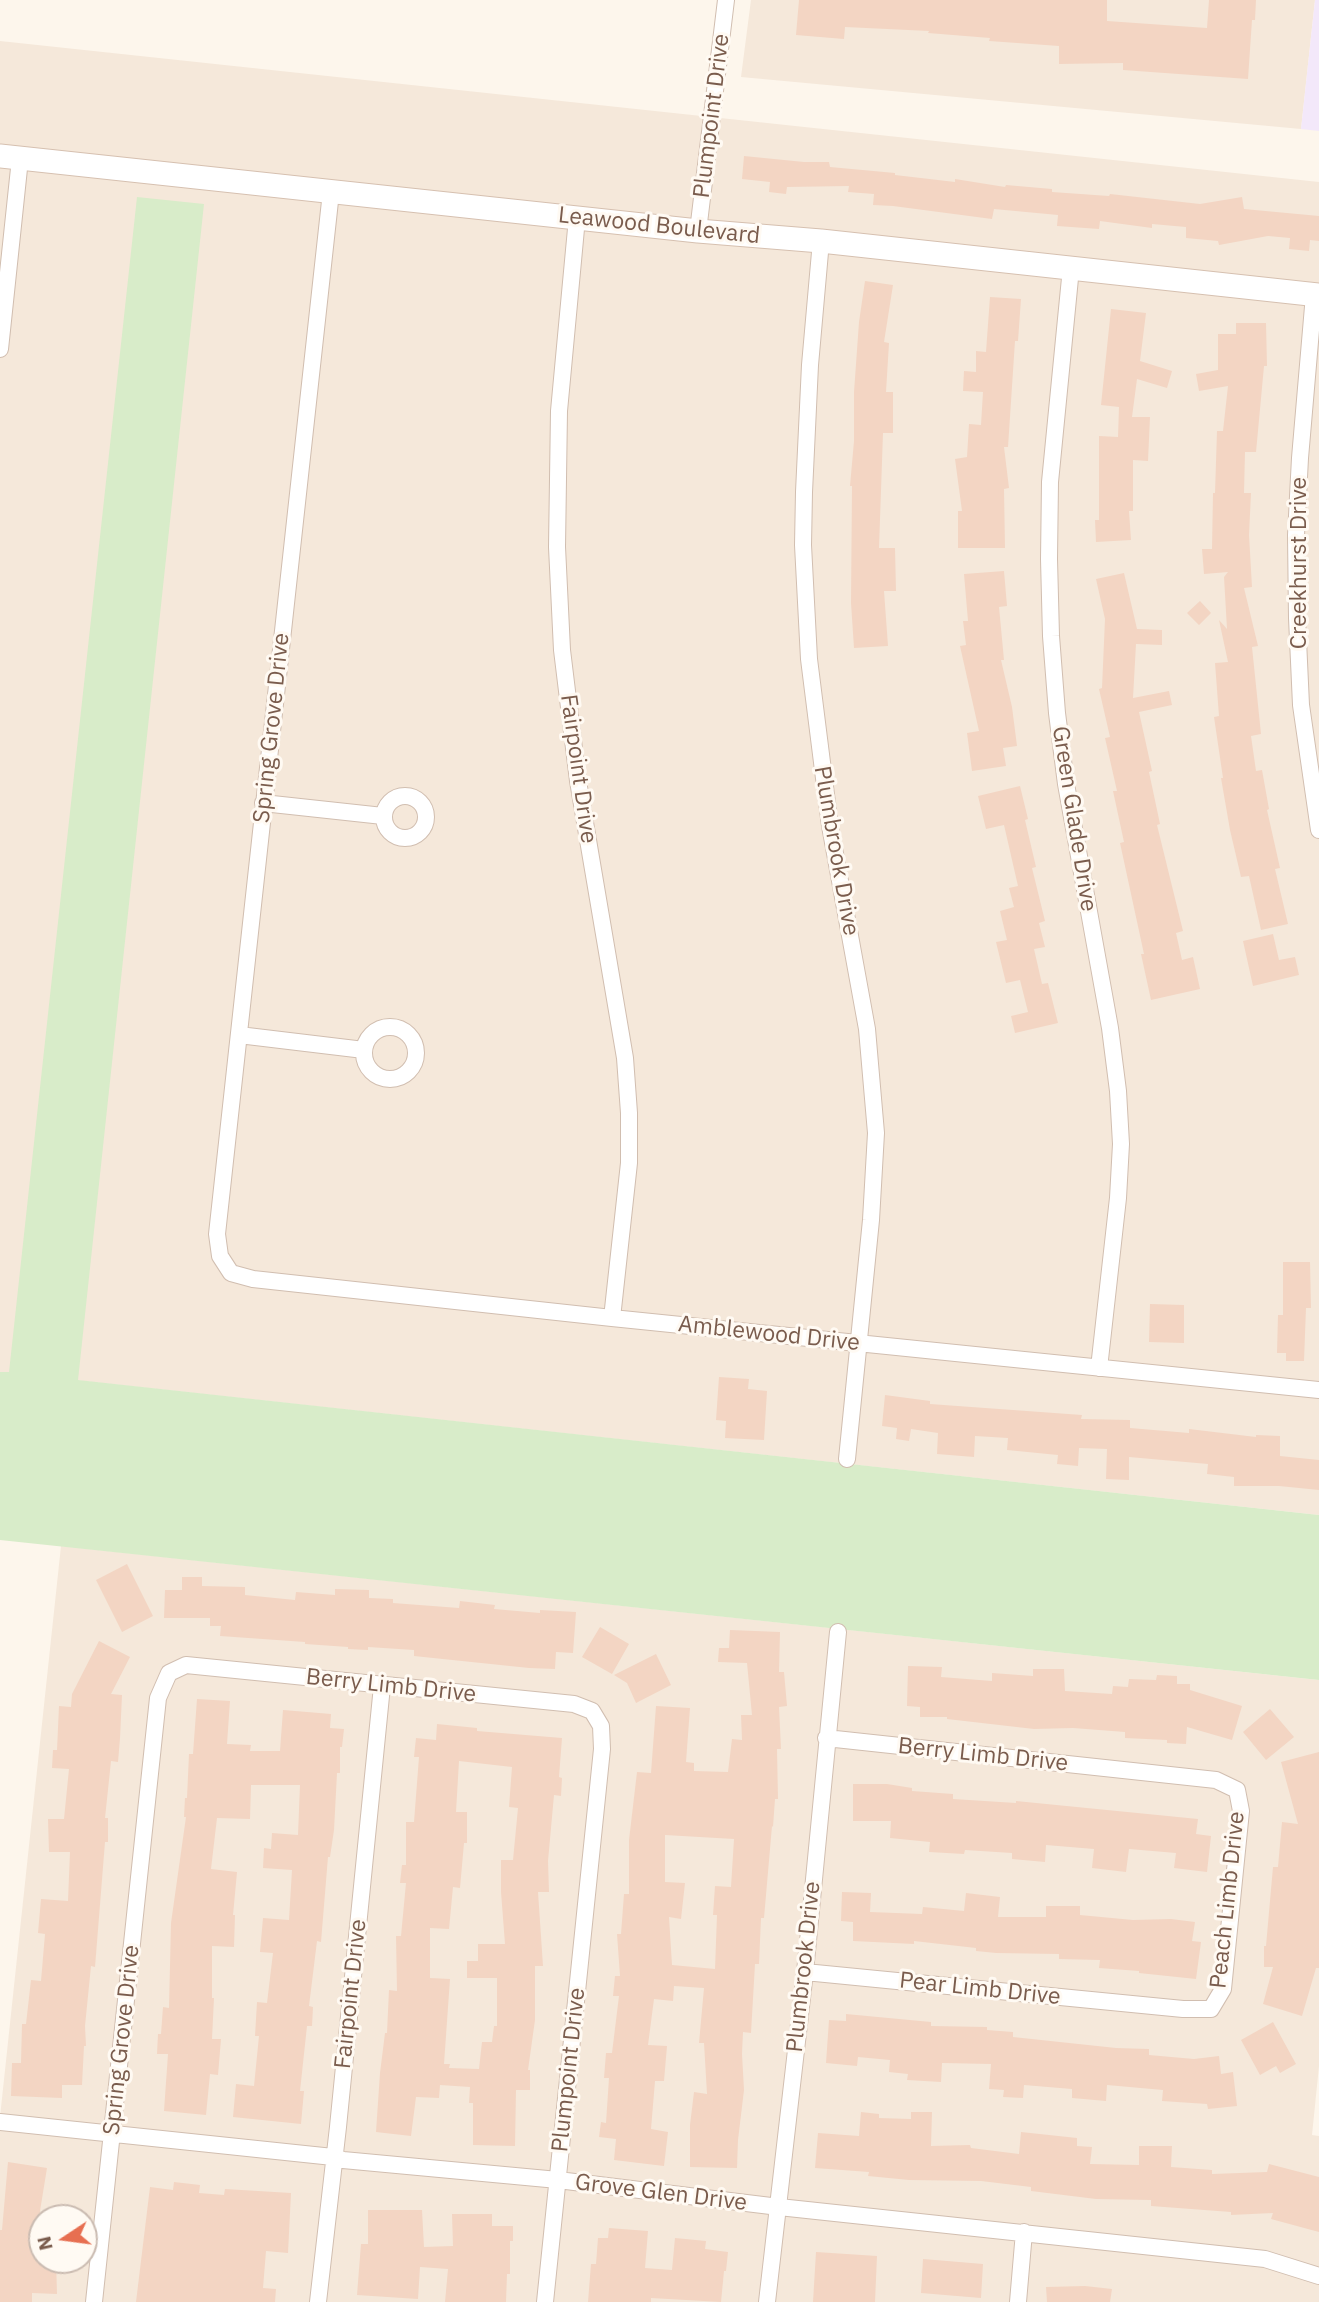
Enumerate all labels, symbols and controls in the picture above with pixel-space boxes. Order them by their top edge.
street label: Plumpoint Drive [688,32,736,200]
street label: Leawood Boulevard [557,202,761,250]
street label: Creekhurst Drive [1285,477,1313,649]
street label: Spring Grove Drive [248,632,296,824]
street label: Fairpoint Drive [554,693,602,845]
street label: Green Glade Drive [1046,724,1102,914]
street label: Plumbrook Drive [808,764,864,938]
street label: Amblewood Drive [677,1311,861,1357]
street label: Berry Limb Drive [304,1663,478,1709]
street label: Berry Limb Drive [896,1732,1070,1778]
street label: Peach Limb Drive [1205,1810,1251,1990]
street label: Plumbrook Drive [781,1880,827,2054]
street label: Fairpoint Drive [329,1918,373,2070]
street label: Spring Grove Drive [98,1944,146,2136]
street label: Pear Limb Drive [898,1967,1062,2011]
street label: Plumpoint Drive [547,1986,591,2154]
street label: Grove Glen Drive [573,2169,749,2217]
north arrow [28,2204,98,2274]
text: N [31,2234,58,2253]

